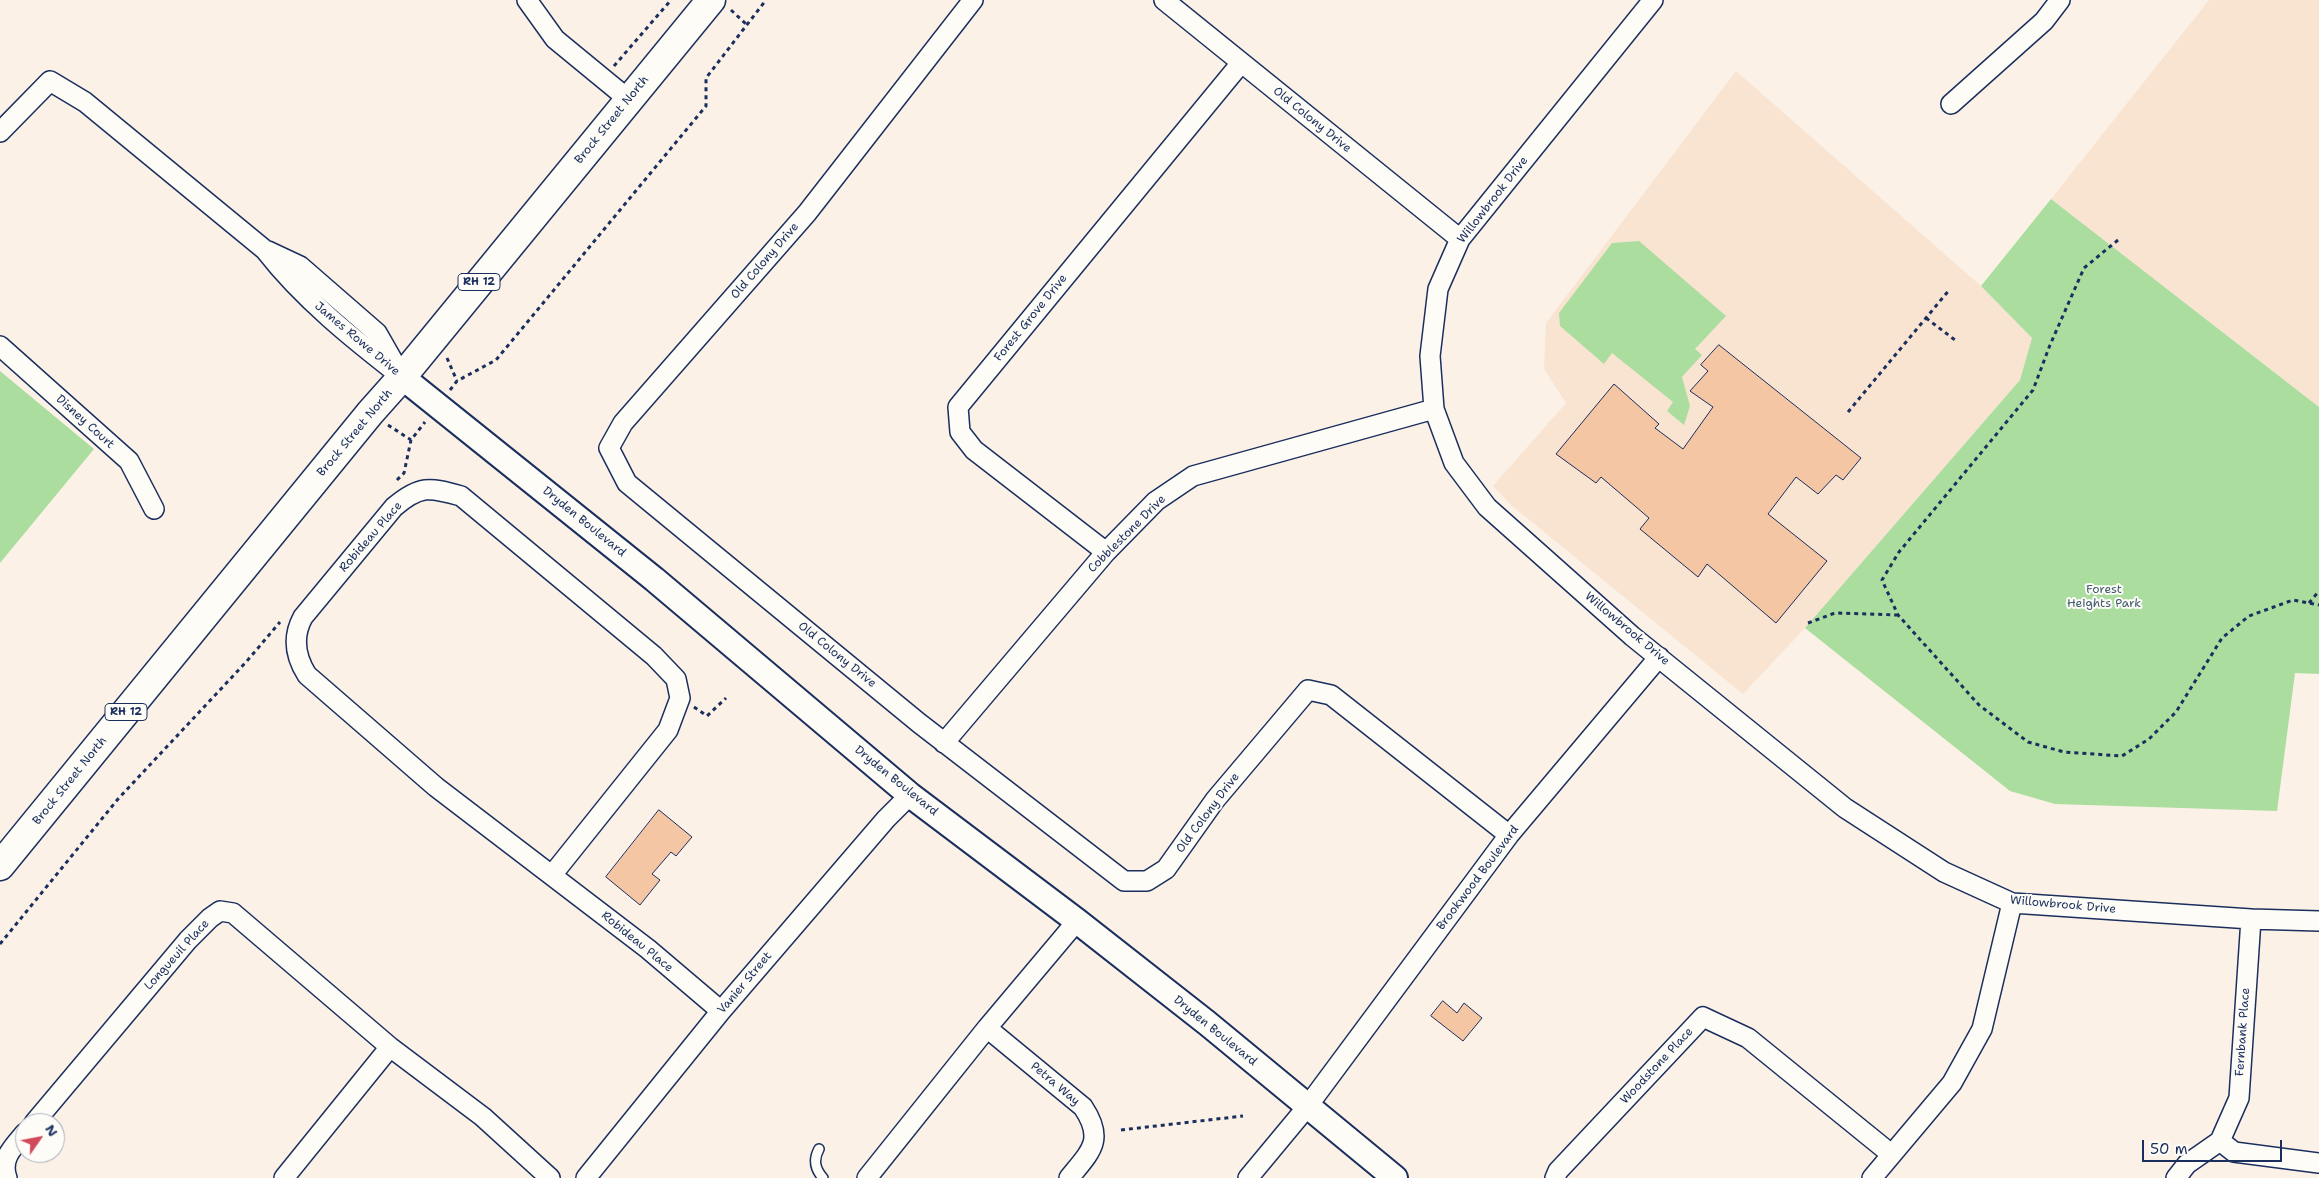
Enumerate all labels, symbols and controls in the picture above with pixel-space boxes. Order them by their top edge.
street label: Brock Street North [572,73,652,167]
street label: Old Colony Drive [1270,84,1354,156]
street label: Willowbrook Drive [1455,154,1531,246]
street label: Old Colony Drive [728,220,802,302]
street label: Forest Grove Drive [991,272,1071,364]
road number: RH 12 [458,274,500,290]
street label: James Rowe Drive [311,299,403,379]
street label: Brock Street North [314,386,396,480]
street label: Disney Court [53,392,117,452]
street label: Dryden Boulevard [539,484,629,560]
street label: Cobblestone Drive [1085,492,1169,576]
street label: Robideau Place [337,499,405,575]
park label: Forest Heights Park [2067,583,2141,611]
street label: Willowbrook Drive [1582,589,1672,669]
street label: Old Colony Drive [795,619,879,691]
road number: RH 12 [105,704,147,720]
street label: Brock Street North [30,734,110,828]
street label: Dryden Boulevard [851,743,941,819]
street label: Old Colony Drive [1173,770,1243,856]
street label: Brookwood Boulevard [1434,823,1522,933]
street label: Willowbrook Drive [2009,893,2117,917]
street label: Robideau Place [598,909,676,975]
street label: Longueuil Place [142,917,212,993]
street label: Vanier Street [715,949,775,1017]
street label: Fernbank Place [2233,987,2253,1077]
street label: Dryden Boulevard [1170,993,1260,1069]
street label: Woodstone Place [1618,1025,1696,1107]
street label: Petra Way [1027,1059,1083,1109]
north arrow [15,1113,65,1163]
text: N [41,1121,62,1140]
scale bar [2144,1130,2284,1162]
text: 50 m [2150,1139,2188,1159]

